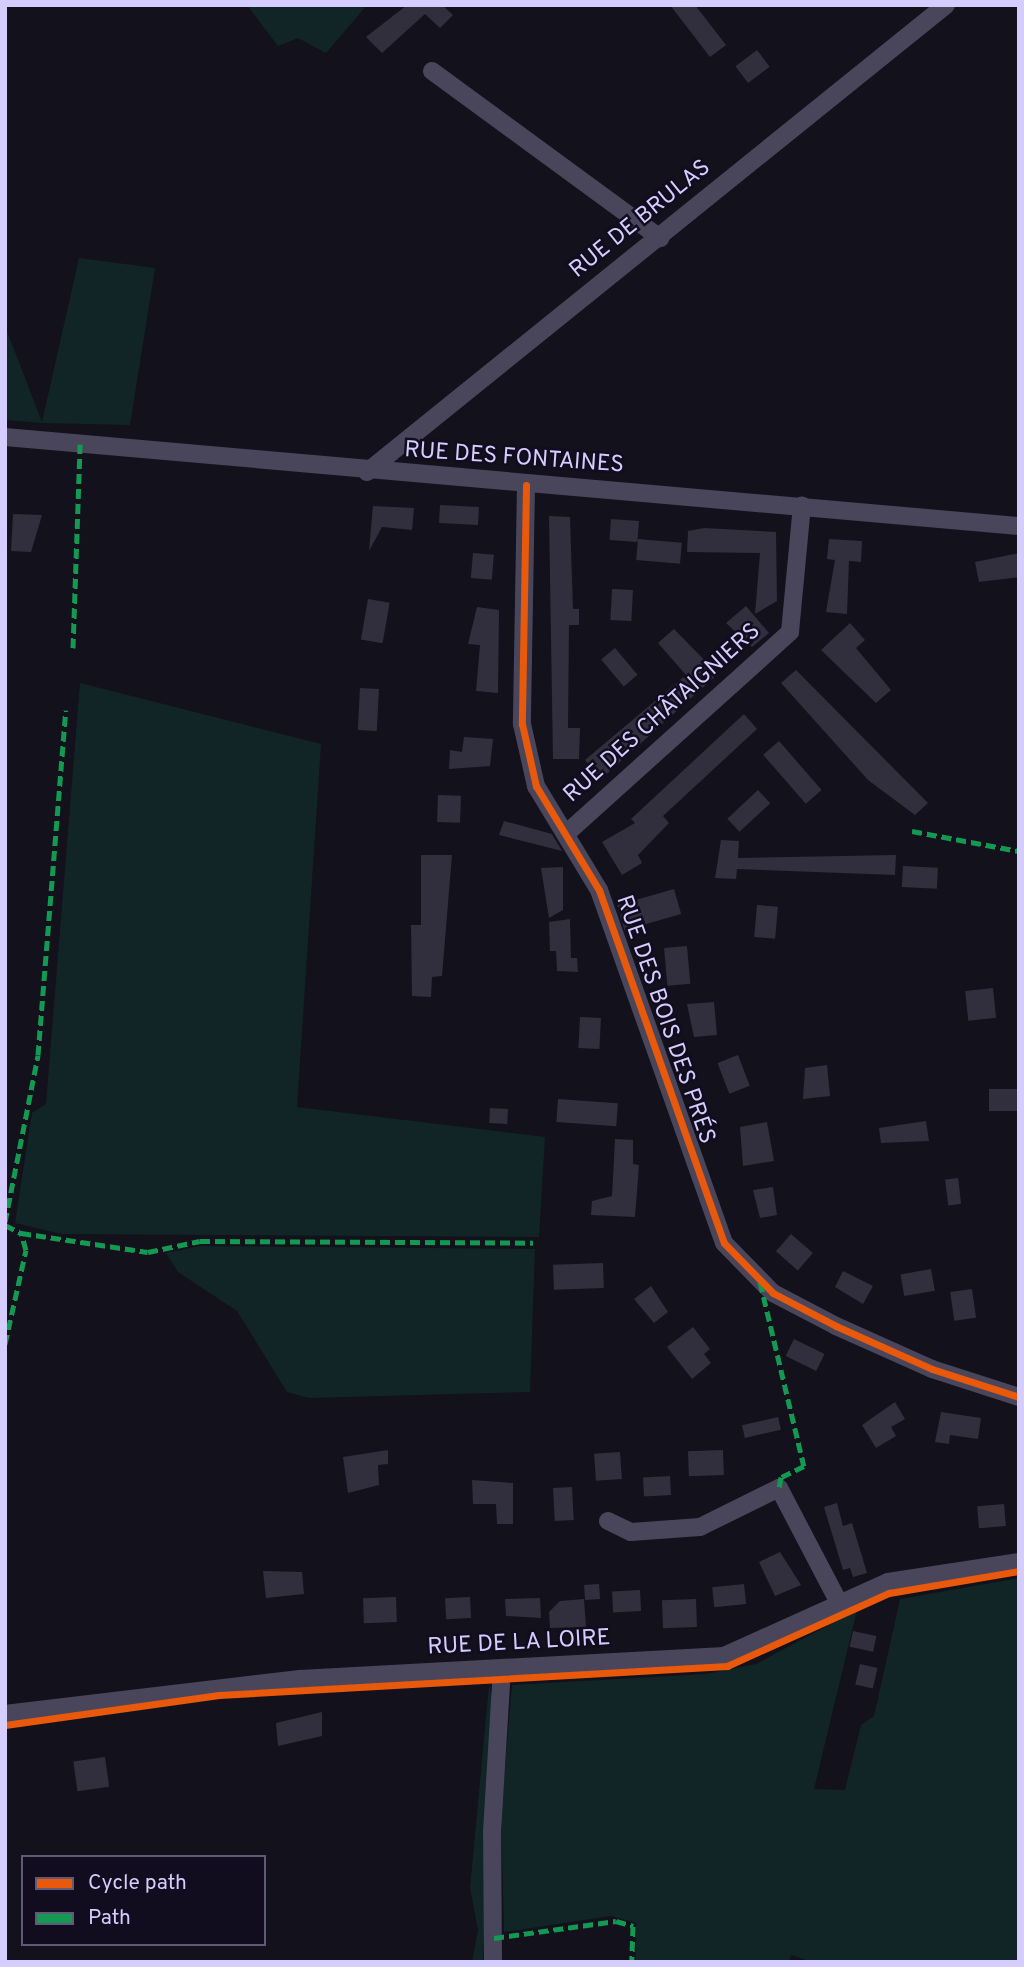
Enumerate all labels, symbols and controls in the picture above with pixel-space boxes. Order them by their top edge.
street label: RUE DE BRULAS [565,155,717,285]
street label: RUE DES FONTAINES [403,438,625,480]
street label: RUE DES CHÂTAIGNIERS [559,618,767,810]
street label: RUE DES BOIS DES PRÉS [608,892,720,1148]
street label: RUE DE LA LOIRE [426,1625,612,1663]
legend [21,1855,266,1946]
text: Cycle path [88,1870,187,1897]
text: Path [88,1905,131,1932]

